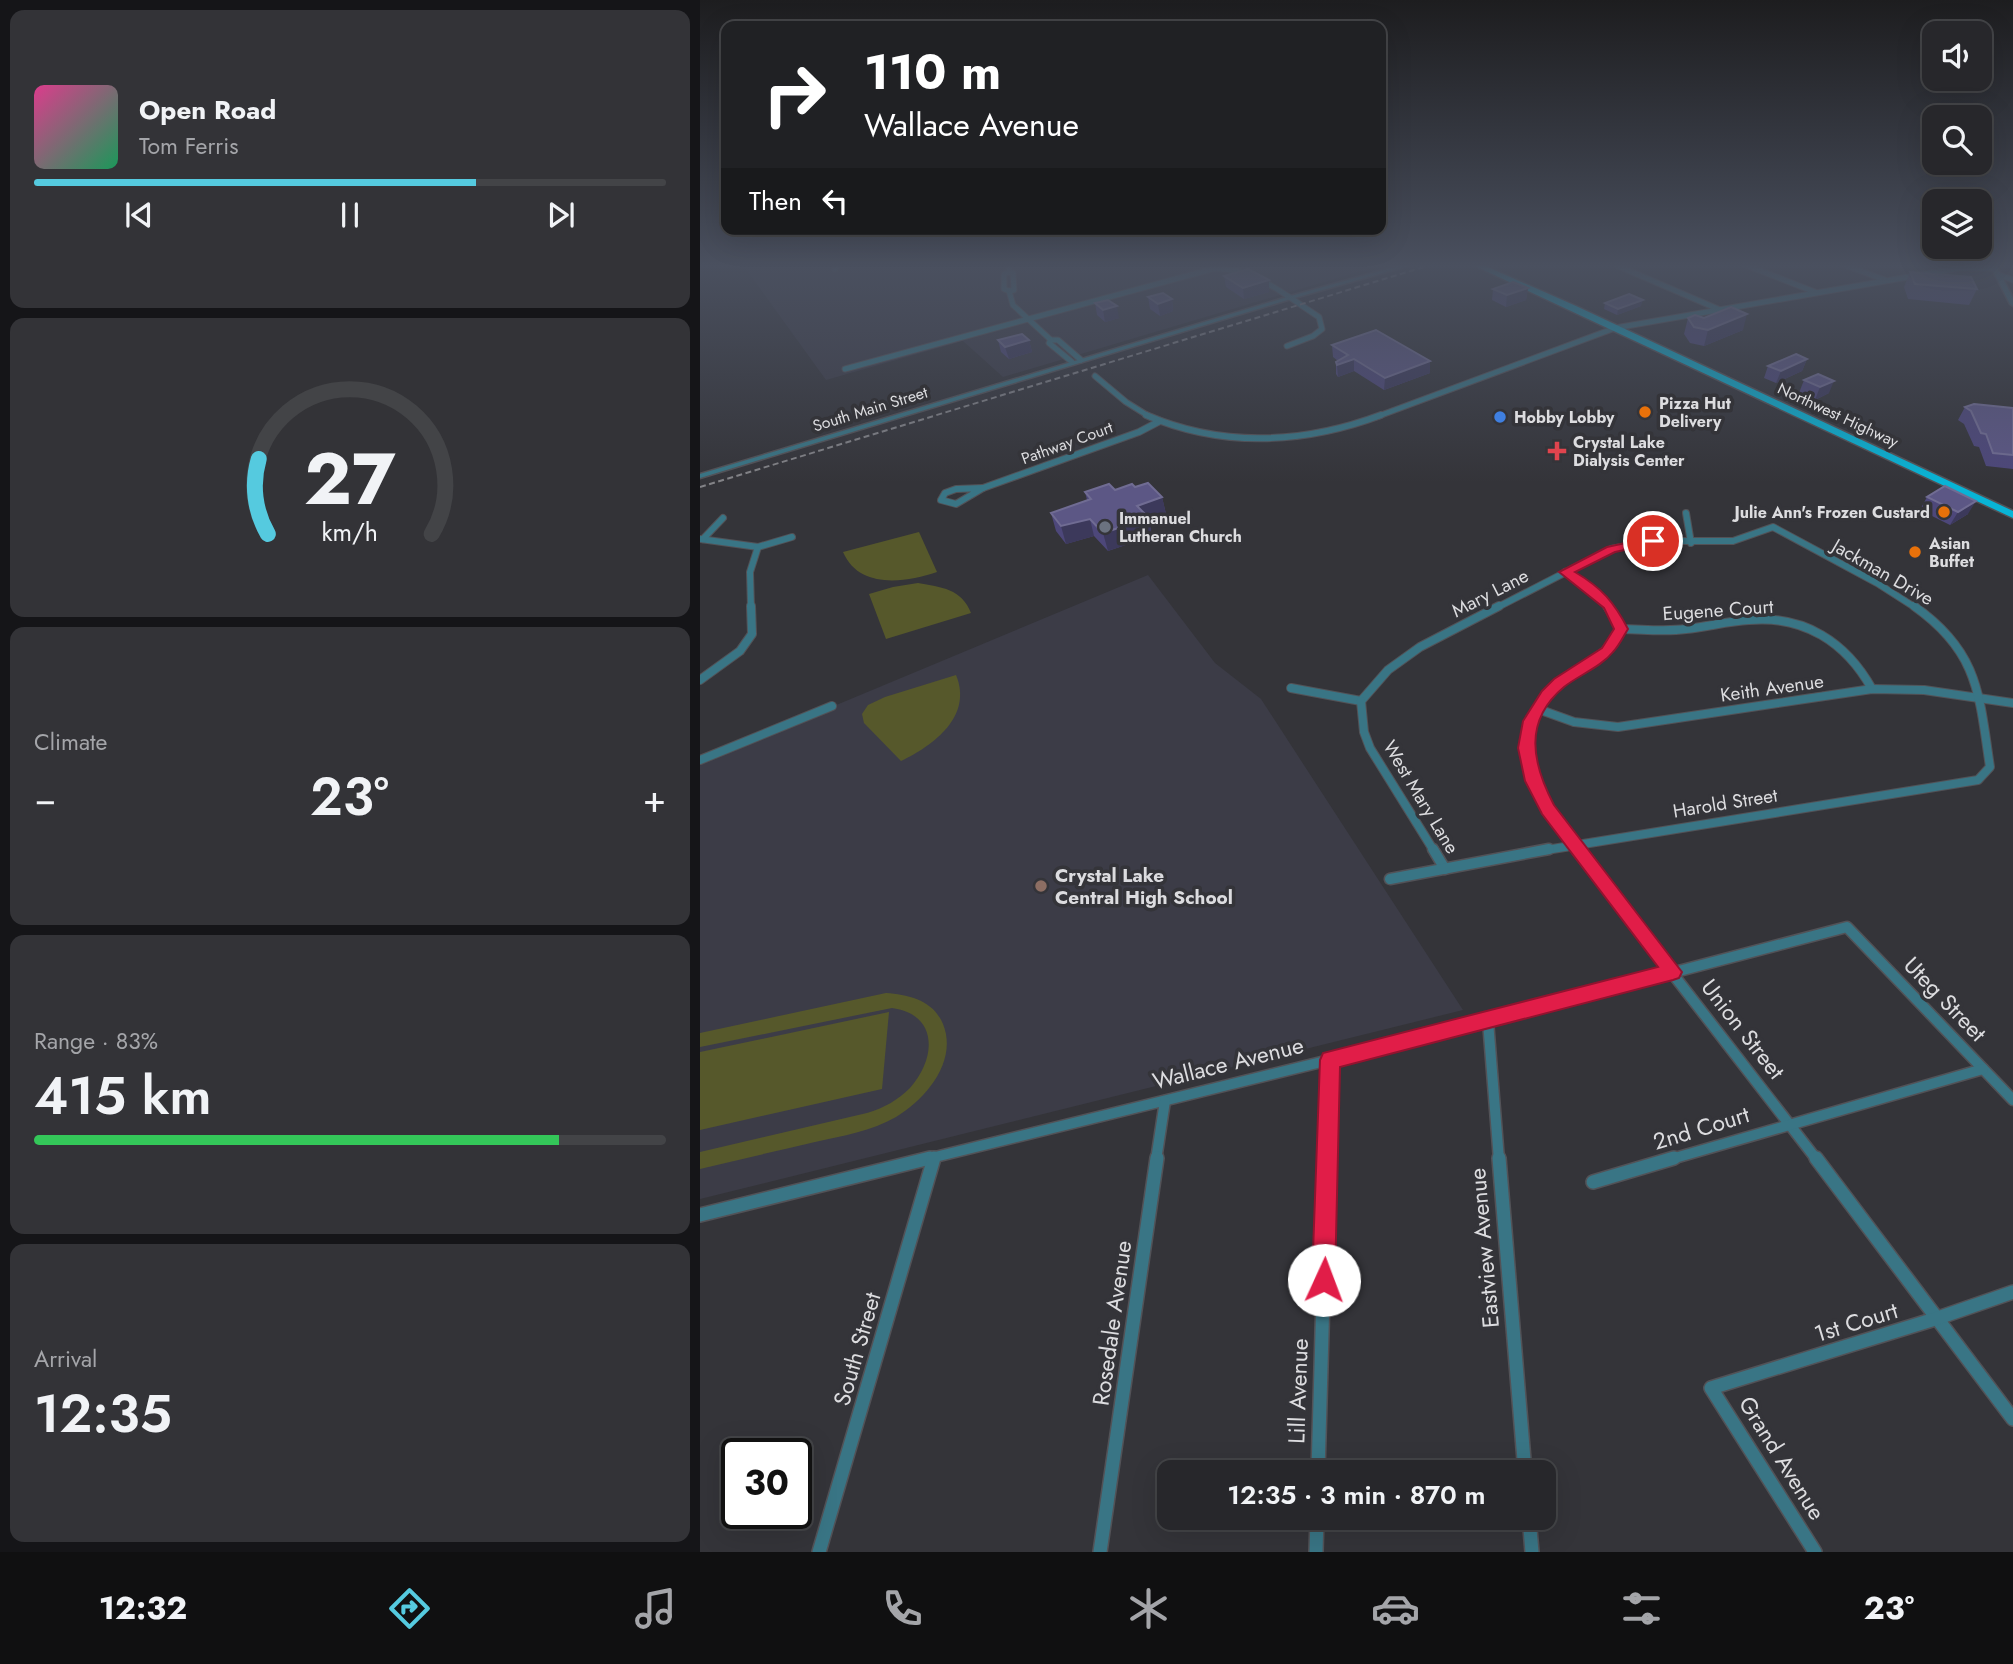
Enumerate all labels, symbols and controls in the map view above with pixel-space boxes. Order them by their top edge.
map controls [1922,21,1992,259]
button: sound [1922,21,1992,91]
text: 110 m [864,37,1001,107]
icon: right [749,49,840,140]
text: Open Road [139,91,276,129]
text: Wallace Avenue [864,102,1079,148]
button: search [1922,105,1992,175]
text: Tom Ferris [139,129,238,163]
text: Then [749,182,802,220]
icon: left [816,182,854,220]
button: layers [1922,189,1992,259]
icon: previous [120,196,158,234]
icon: pause [331,196,369,234]
icon: next [542,196,580,234]
street label: Northwest Highway [1774,377,1903,454]
street label: South Main Street [810,381,930,437]
place label: Pizza Hut Delivery [1659,392,1732,433]
marker: Pizza Hut Delivery [1637,404,1653,420]
place label: Hobby Lobby [1514,406,1615,429]
marker: Hobby Lobby [1492,409,1508,425]
street label: Pathway Court [1018,416,1116,470]
text: 27 [304,426,396,531]
place label: Crystal Lake Dialysis Center [1573,431,1685,472]
marker: Crystal Lake Dialysis Center [1547,441,1567,461]
place label: Julie Ann's Frozen Custard [1732,501,1930,524]
marker: Julie Ann's Frozen Custard [1936,504,1952,520]
place label: Immanuel Lutheran Church [1119,507,1242,548]
pin [1623,511,1683,571]
text: km/h [322,513,378,549]
marker: Immanuel Lutheran Church [1097,519,1113,535]
icon: arrive [1634,522,1672,560]
street label: Jackman Drive [1825,531,1939,612]
place label: Asian Buffet [1928,532,1975,573]
marker: Asian Buffet [1907,544,1923,560]
street label: Mary Lane [1447,562,1533,624]
street label: Eugene Court [1662,593,1775,627]
street label: Keith Avenue [1718,667,1826,709]
text: Climate [34,725,107,759]
street label: West Mary Lane [1376,735,1466,859]
text: 23° [310,759,389,835]
text: − [34,771,56,826]
text: + [643,771,666,826]
street label: Harold Street [1671,781,1780,825]
place label: Crystal Lake Central High School [1055,862,1233,911]
marker: Crystal Lake Central High School [1033,878,1049,894]
street label: Uteg Street [1896,949,1995,1050]
street label: Union Street [1693,972,1793,1087]
text: Range · 83% [34,1024,158,1058]
street label: Wallace Avenue [1149,1028,1307,1098]
text: 415 km [34,1058,212,1134]
street label: 2nd Court [1649,1097,1754,1159]
street label: Eastview Avenue [1460,1167,1508,1329]
street label: Rosedale Avenue [1084,1238,1140,1408]
position arrow [1287,1243,1361,1317]
street label: South Street [825,1288,890,1410]
street label: 1st Court [1810,1293,1902,1351]
street label: Lill Avenue [1279,1338,1317,1444]
text: Arrival [34,1342,97,1376]
text: 12:35 [34,1376,172,1452]
street label: Grand Avenue [1730,1389,1834,1527]
speed limit sign: 30 [721,1438,812,1529]
text: 12:35 · 3 min · 870 m [1227,1476,1486,1514]
icon: directions [385,1584,434,1633]
icon: music [631,1584,680,1633]
icon: phone [878,1584,927,1633]
icon: climate [1124,1584,1173,1633]
icon: car [1371,1584,1420,1633]
icon: filters [1617,1584,1666,1633]
text: 12:32 [99,1585,187,1631]
text: 23° [1864,1585,1914,1631]

